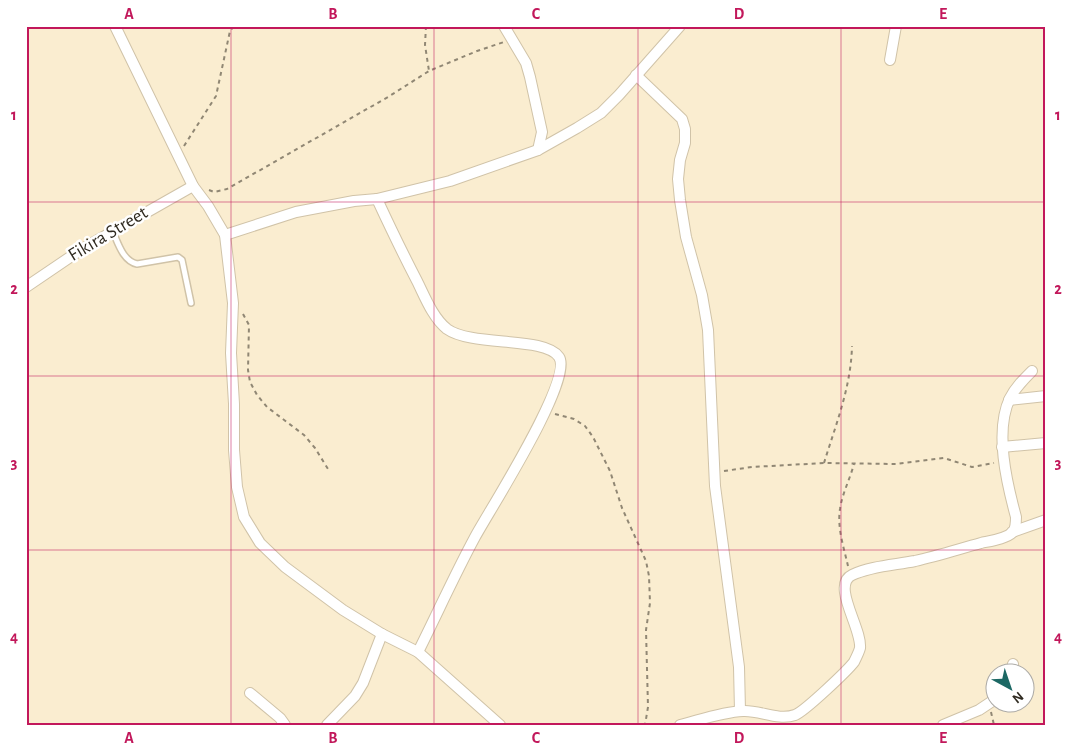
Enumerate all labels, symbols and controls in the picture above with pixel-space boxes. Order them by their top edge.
text: A [124,6,134,22]
text: B [328,6,338,22]
text: C [532,6,541,22]
text: D [734,6,745,22]
text: E [939,6,947,22]
text: 1 [11,107,17,123]
text: 1 [1055,107,1061,123]
street label: Fikira Street [65,203,151,265]
text: 2 [10,281,18,297]
text: 2 [1054,281,1062,297]
text: 3 [11,455,18,471]
text: 3 [1055,455,1062,471]
text: 4 [10,629,18,645]
text: 4 [1054,629,1062,645]
north arrow [984,664,1034,714]
text: N [1009,689,1026,706]
text: A [124,730,134,746]
text: B [328,730,338,746]
text: C [532,730,541,746]
text: D [734,730,745,746]
text: E [939,730,947,746]

